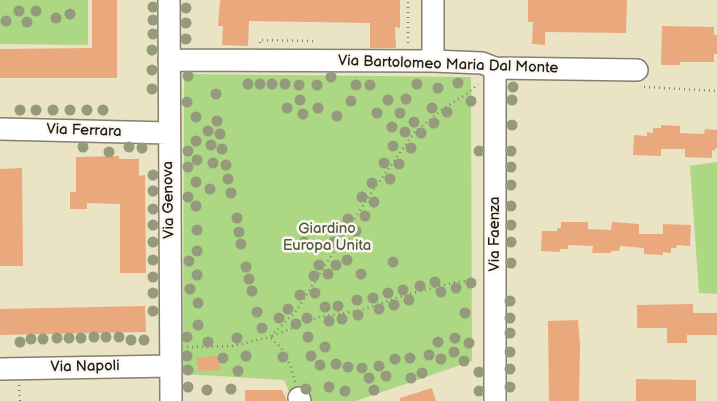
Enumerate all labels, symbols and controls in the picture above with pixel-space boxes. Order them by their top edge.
street label: Via Bartolomeo Maria Dal Monte [338,52,558,78]
street label: Via Ferrara [46,121,122,141]
street label: Via Genova [159,161,179,239]
street label: Via Faenza [486,196,504,272]
park label: Giardino Europa Unita [283,220,371,255]
street label: Via Napoli [50,357,120,377]

